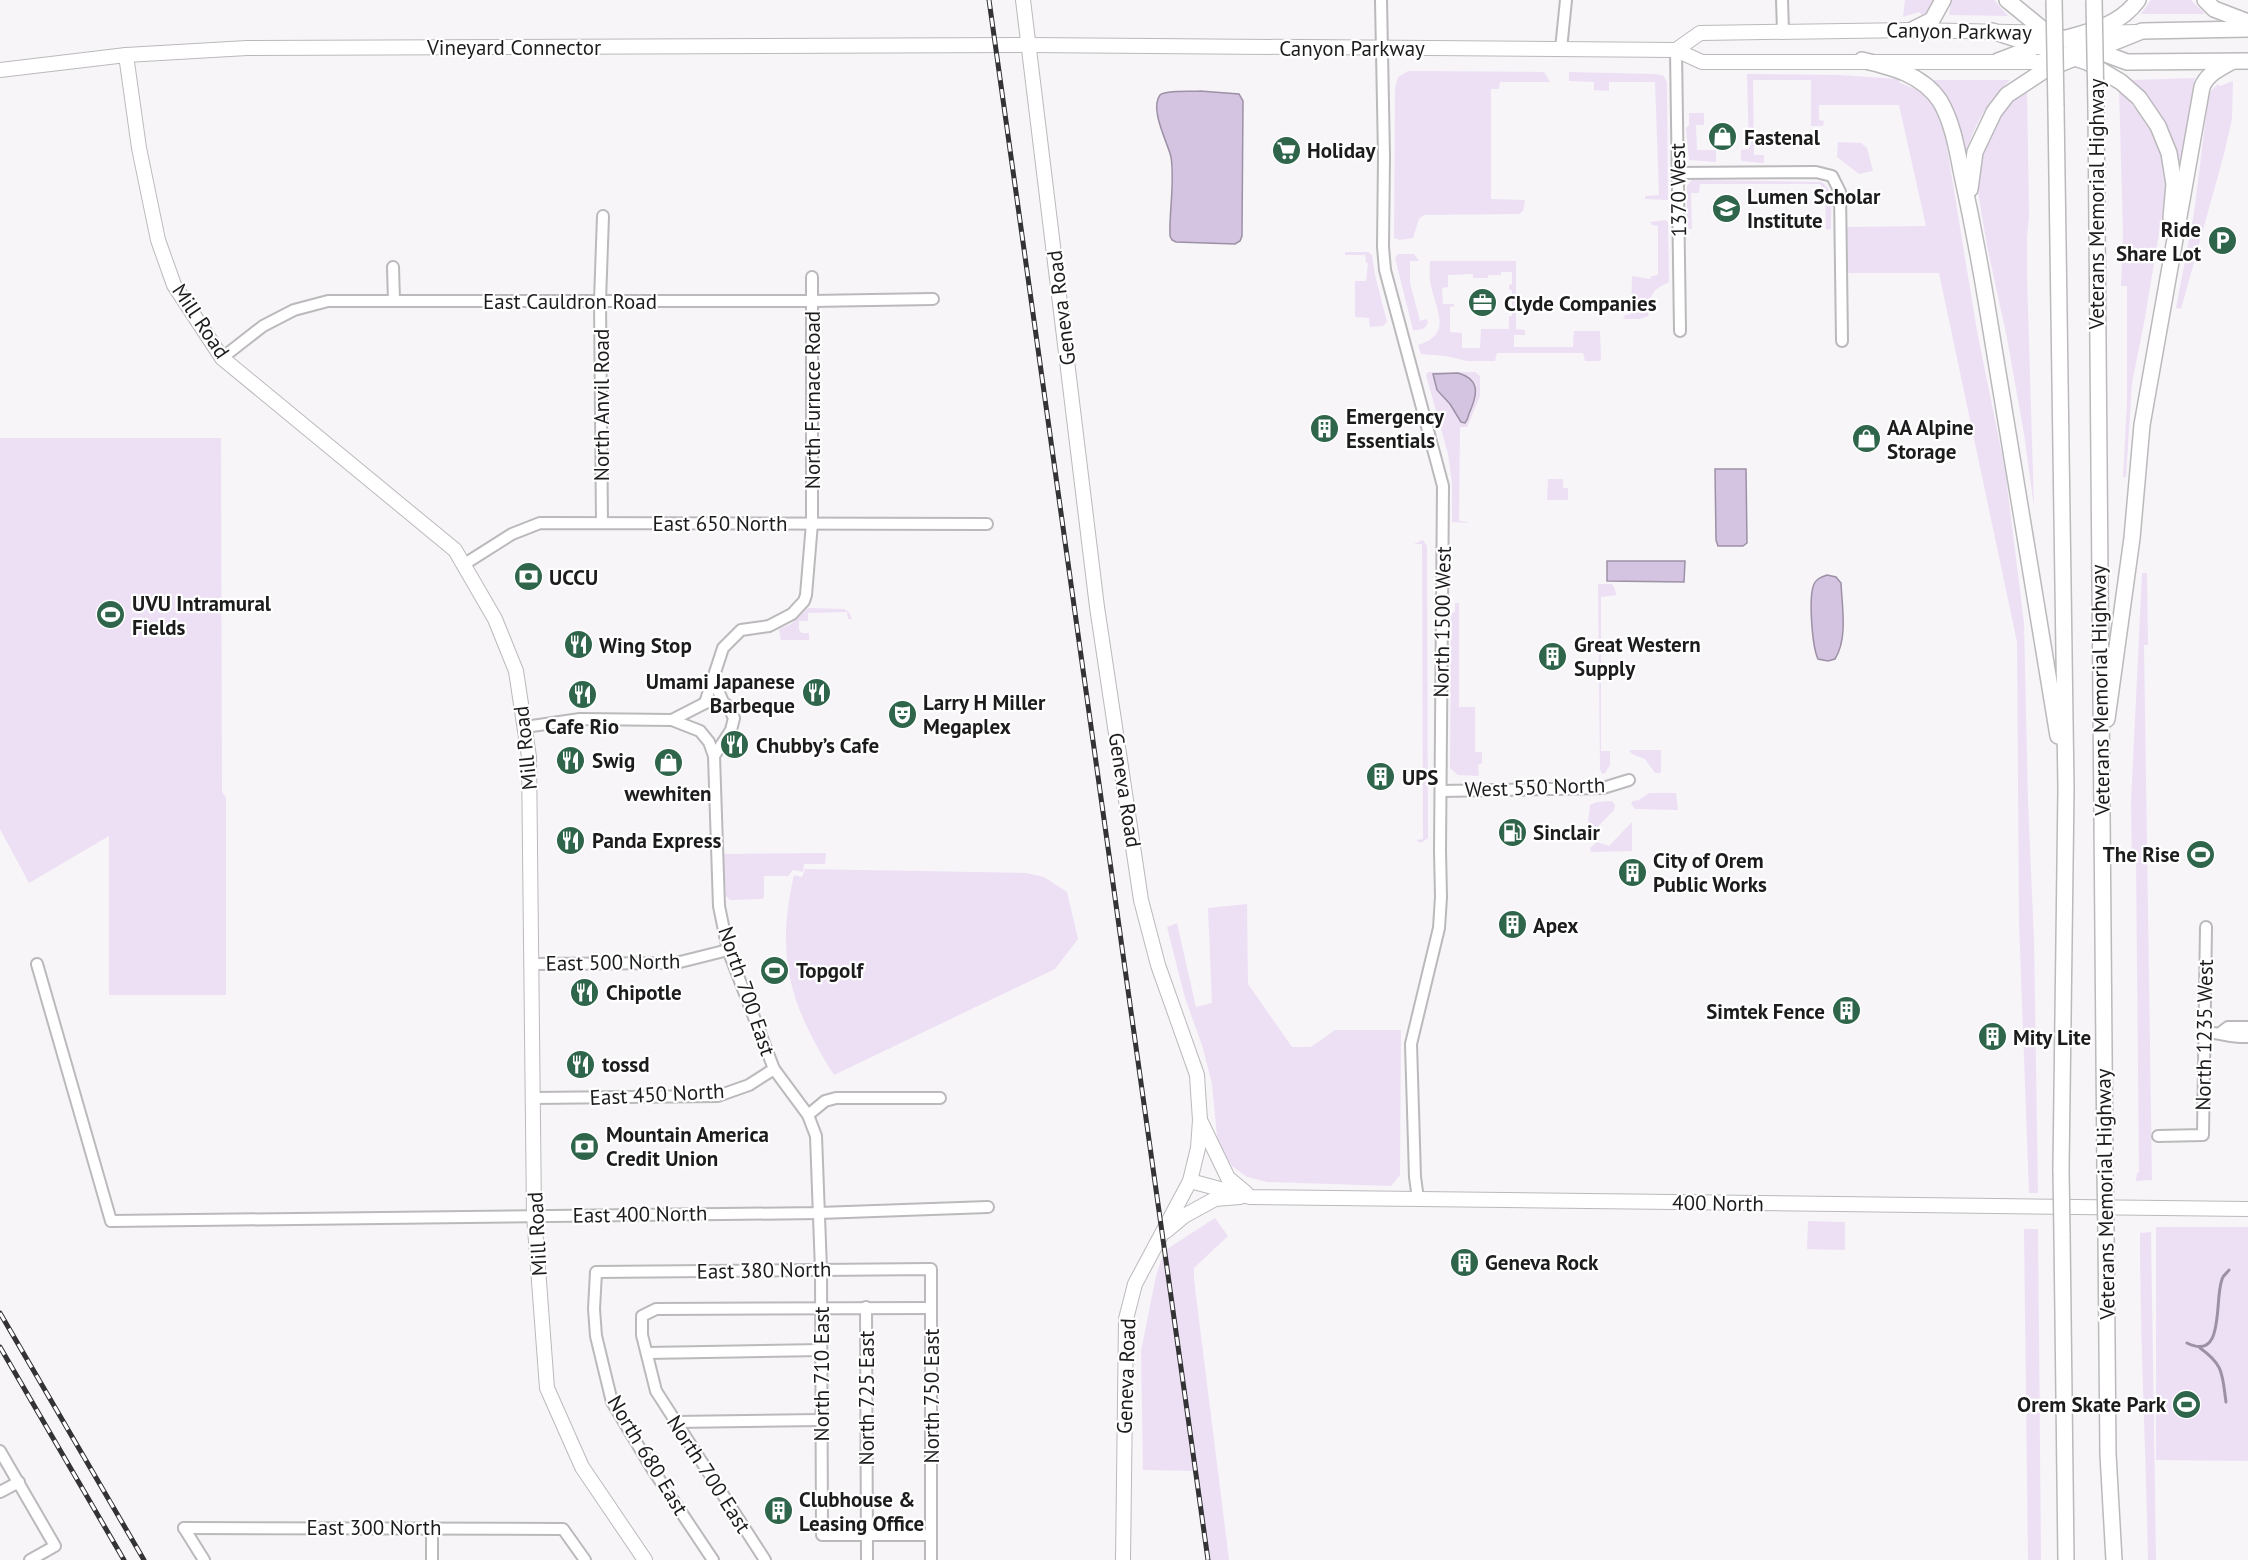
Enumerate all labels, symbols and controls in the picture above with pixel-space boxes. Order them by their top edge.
street label: Canyon Parkway [1886,16,2032,46]
street label: Vineyard Connector [426,34,601,61]
street label: Canyon Parkway [1279,35,1425,62]
street label: Veterans Memorial Highway [2083,78,2110,331]
shop icon: Fastenal [1707,121,1739,153]
place label: Fastenal [1744,124,1821,151]
supermarket icon: Holiday [1270,134,1302,166]
place label: Holiday [1307,137,1377,164]
street label: 1370 West [1664,143,1692,237]
place label: Lumen Scholar Institute [1747,183,1881,234]
school or university icon: Lumen Scholar Institute [1710,192,1742,224]
place label: Ride Share Lot [2116,216,2202,267]
parking icon: Ride Share Lot [2206,225,2238,257]
street label: Geneva Road [1041,249,1081,367]
street label: Mill Road [166,278,236,364]
office icon: Clyde Companies [1467,287,1499,319]
street label: East Cauldron Road [483,288,657,315]
place label: Clyde Companies [1504,290,1657,317]
street label: North Furnace Road [799,311,826,489]
street label: North Anvil Road [588,329,615,481]
place label: Emergency Essentials [1346,403,1445,454]
building icon: Emergency Essentials [1309,412,1341,444]
place label: AA Alpine Storage [1887,414,1974,465]
shop icon: AA Alpine Storage [1850,423,1882,455]
street label: East 650 North [653,510,787,537]
street label: North 1500 West [1427,546,1457,698]
bank icon: UCCU [512,561,544,593]
place label: UCCU [549,564,598,591]
street label: Veterans Memorial Highway [2084,564,2116,817]
place label: UVU Intramural Fields [132,590,272,641]
sports icon: UVU Intramural Fields [95,599,127,631]
restaurant icon: Wing Stop [562,629,594,661]
place label: Great Western Supply [1574,631,1701,682]
place label: Wing Stop [599,632,692,659]
building icon: Great Western Supply [1537,640,1569,672]
place label: Umami Japanese Barbeque [646,668,795,719]
restaurant icon: Umami Japanese Barbeque [800,677,832,709]
restaurant icon: Cafe Rio [566,679,598,711]
place label: Larry H Miller Megaplex [923,689,1046,740]
theatre icon: Larry H Miller Megaplex [886,698,918,730]
street label: Mill Road [507,705,543,791]
place label: Cafe Rio [545,713,619,740]
restaurant icon: Chubby’s Cafe [719,729,751,761]
street label: Geneva Road [1103,731,1147,849]
place label: Chubby’s Cafe [756,732,879,759]
restaurant icon: Swig [555,744,587,776]
shop icon: wewhiten [652,746,684,778]
place label: Swig [592,747,635,774]
building icon: UPS [1365,761,1397,793]
place label: UPS [1402,764,1438,791]
street label: West 550 North [1464,771,1606,803]
place label: wewhiten [623,780,712,807]
fuel station icon: Sinclair [1496,816,1528,848]
place label: Sinclair [1533,819,1601,846]
restaurant icon: Panda Express [555,824,587,856]
place label: Panda Express [592,827,722,854]
sports icon: The Rise [2185,838,2217,870]
place label: The Rise [2103,841,2180,868]
place label: City of Orem Public Works [1653,847,1767,898]
building icon: City of Orem Public Works [1616,856,1648,888]
building icon: Apex [1496,909,1528,941]
place label: Apex [1533,912,1578,939]
street label: North 700 East [712,923,782,1059]
street label: East 500 North [545,947,681,977]
sports icon: Topgolf [759,954,791,986]
place label: Topgolf [796,957,865,984]
street label: North 1235 West [2189,959,2219,1111]
restaurant icon: Chipotle [569,976,601,1008]
place label: Chipotle [606,979,682,1006]
building icon: Simtek Fence [1830,995,1862,1027]
place label: Simtek Fence [1706,998,1825,1025]
building icon: Mity Lite [1976,1021,2008,1053]
place label: Mity Lite [2013,1024,2091,1051]
restaurant icon: tossd [565,1048,597,1080]
place label: tossd [602,1051,650,1078]
street label: Veterans Memorial Highway [2089,1068,2121,1321]
street label: East 450 North [589,1077,725,1111]
place label: Mountain America Credit Union [606,1121,769,1172]
bank icon: Mountain America Credit Union [569,1130,601,1162]
street label: 400 North [1672,1189,1764,1217]
street label: Mill Road [521,1191,553,1277]
street label: East 400 North [572,1199,708,1229]
building icon: Geneva Rock [1448,1246,1480,1278]
place label: Geneva Rock [1485,1249,1599,1276]
street label: East 380 North [696,1255,832,1285]
street label: North 710 East [808,1307,835,1441]
street label: Geneva Road [1110,1318,1142,1434]
street label: North 750 East [918,1329,945,1463]
street label: North 725 East [853,1331,880,1465]
sports icon: Orem Skate Park [2171,1388,2203,1420]
street label: North 680 East [602,1390,694,1520]
place label: Orem Skate Park [2017,1391,2167,1418]
street label: North 700 East [661,1410,757,1538]
place label: Clubhouse & Leasing Office [799,1486,924,1537]
building icon: Clubhouse & Leasing Office [762,1495,794,1527]
street label: East 300 North [307,1514,441,1541]

